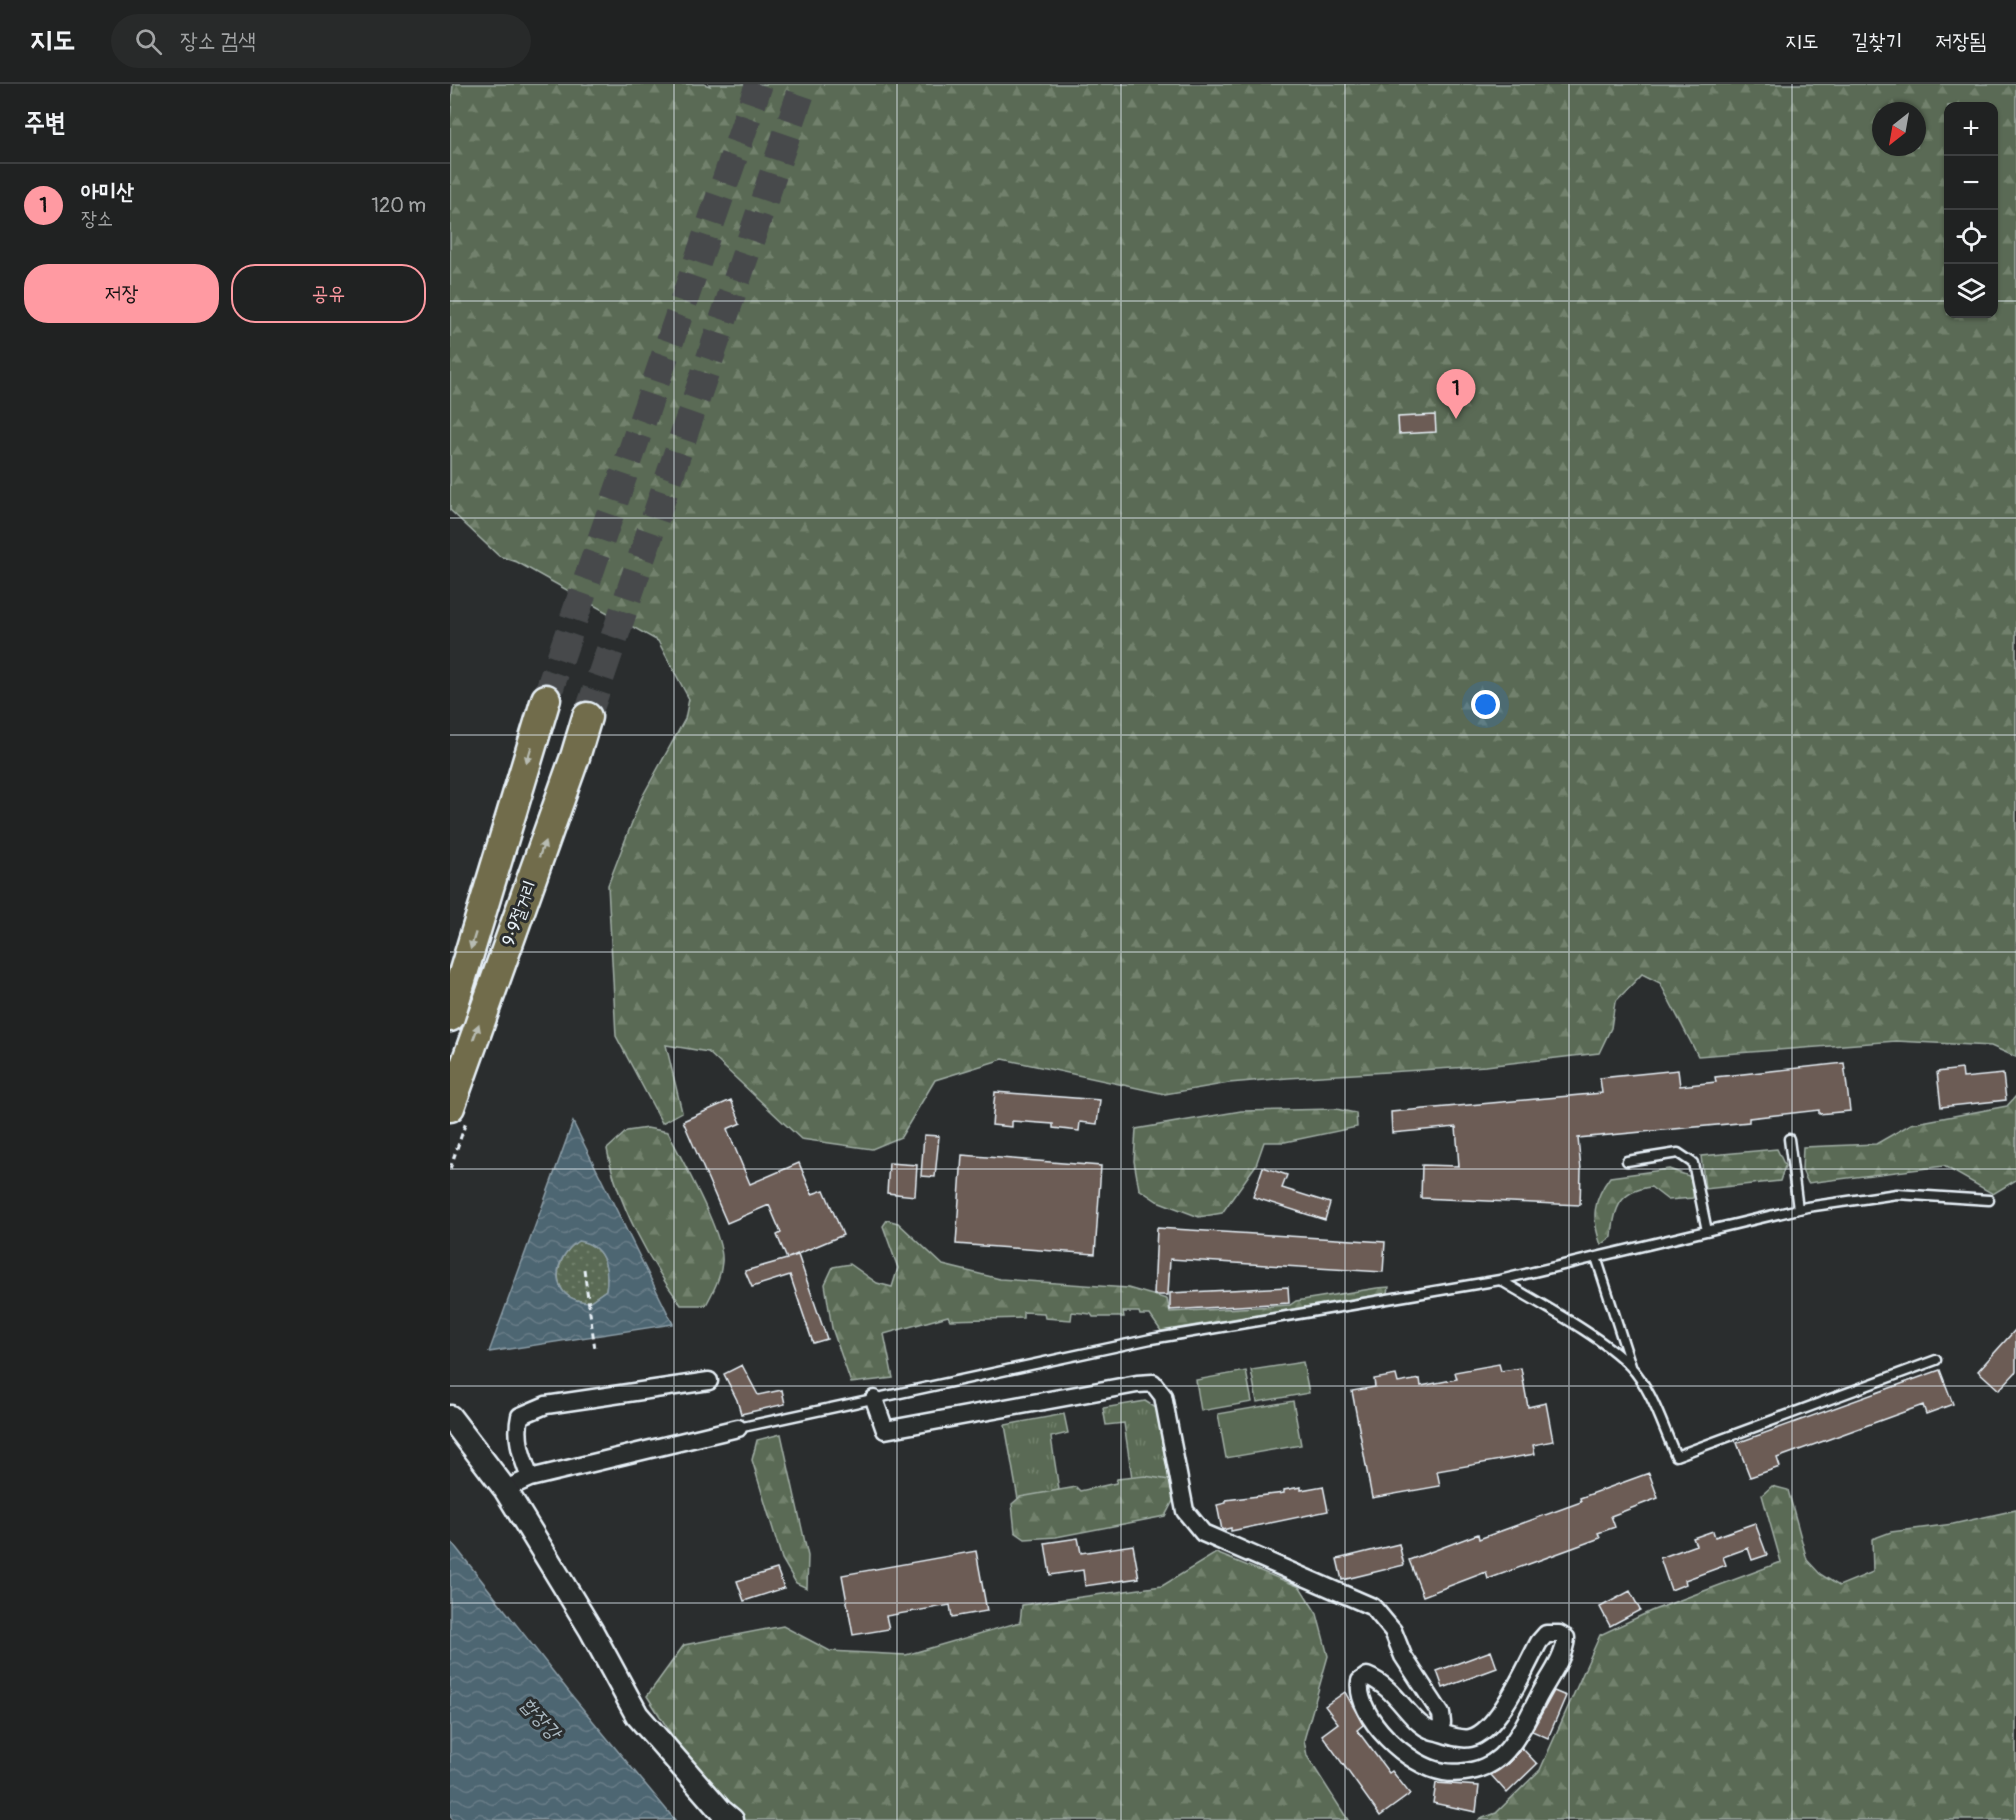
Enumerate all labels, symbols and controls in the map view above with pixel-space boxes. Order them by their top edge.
search box [111,14,531,68]
text: 지도 [30,23,75,58]
icon: search [132,25,165,58]
text: 장소 검색 [180,27,256,55]
text: 지도 [1785,28,1819,55]
text: 길찾기 [1852,28,1902,55]
text: 저장됨 [1935,28,1986,55]
north arrow [1872,102,1926,156]
map controls [1944,102,1998,318]
button: + [1944,102,1998,156]
text: 주변 [24,107,66,139]
button: − [1944,156,1998,210]
text: 아미산 [81,178,134,206]
text: 1 [40,193,47,218]
text: 120 m [371,193,426,218]
text: 장소 [81,206,113,231]
button: locate [1944,210,1998,264]
button: 저장 [24,264,219,323]
button: 공유 [231,264,426,323]
button: layers [1944,264,1998,318]
pin: 1 [1436,370,1476,419]
your location [1471,690,1500,719]
one-way arrow [524,746,533,764]
one-way arrow [538,840,548,858]
street label: 9·9절거리 [497,877,542,949]
one-way arrow [468,932,477,950]
one-way arrow [472,1023,482,1041]
water label: 합장강 [515,1692,568,1747]

